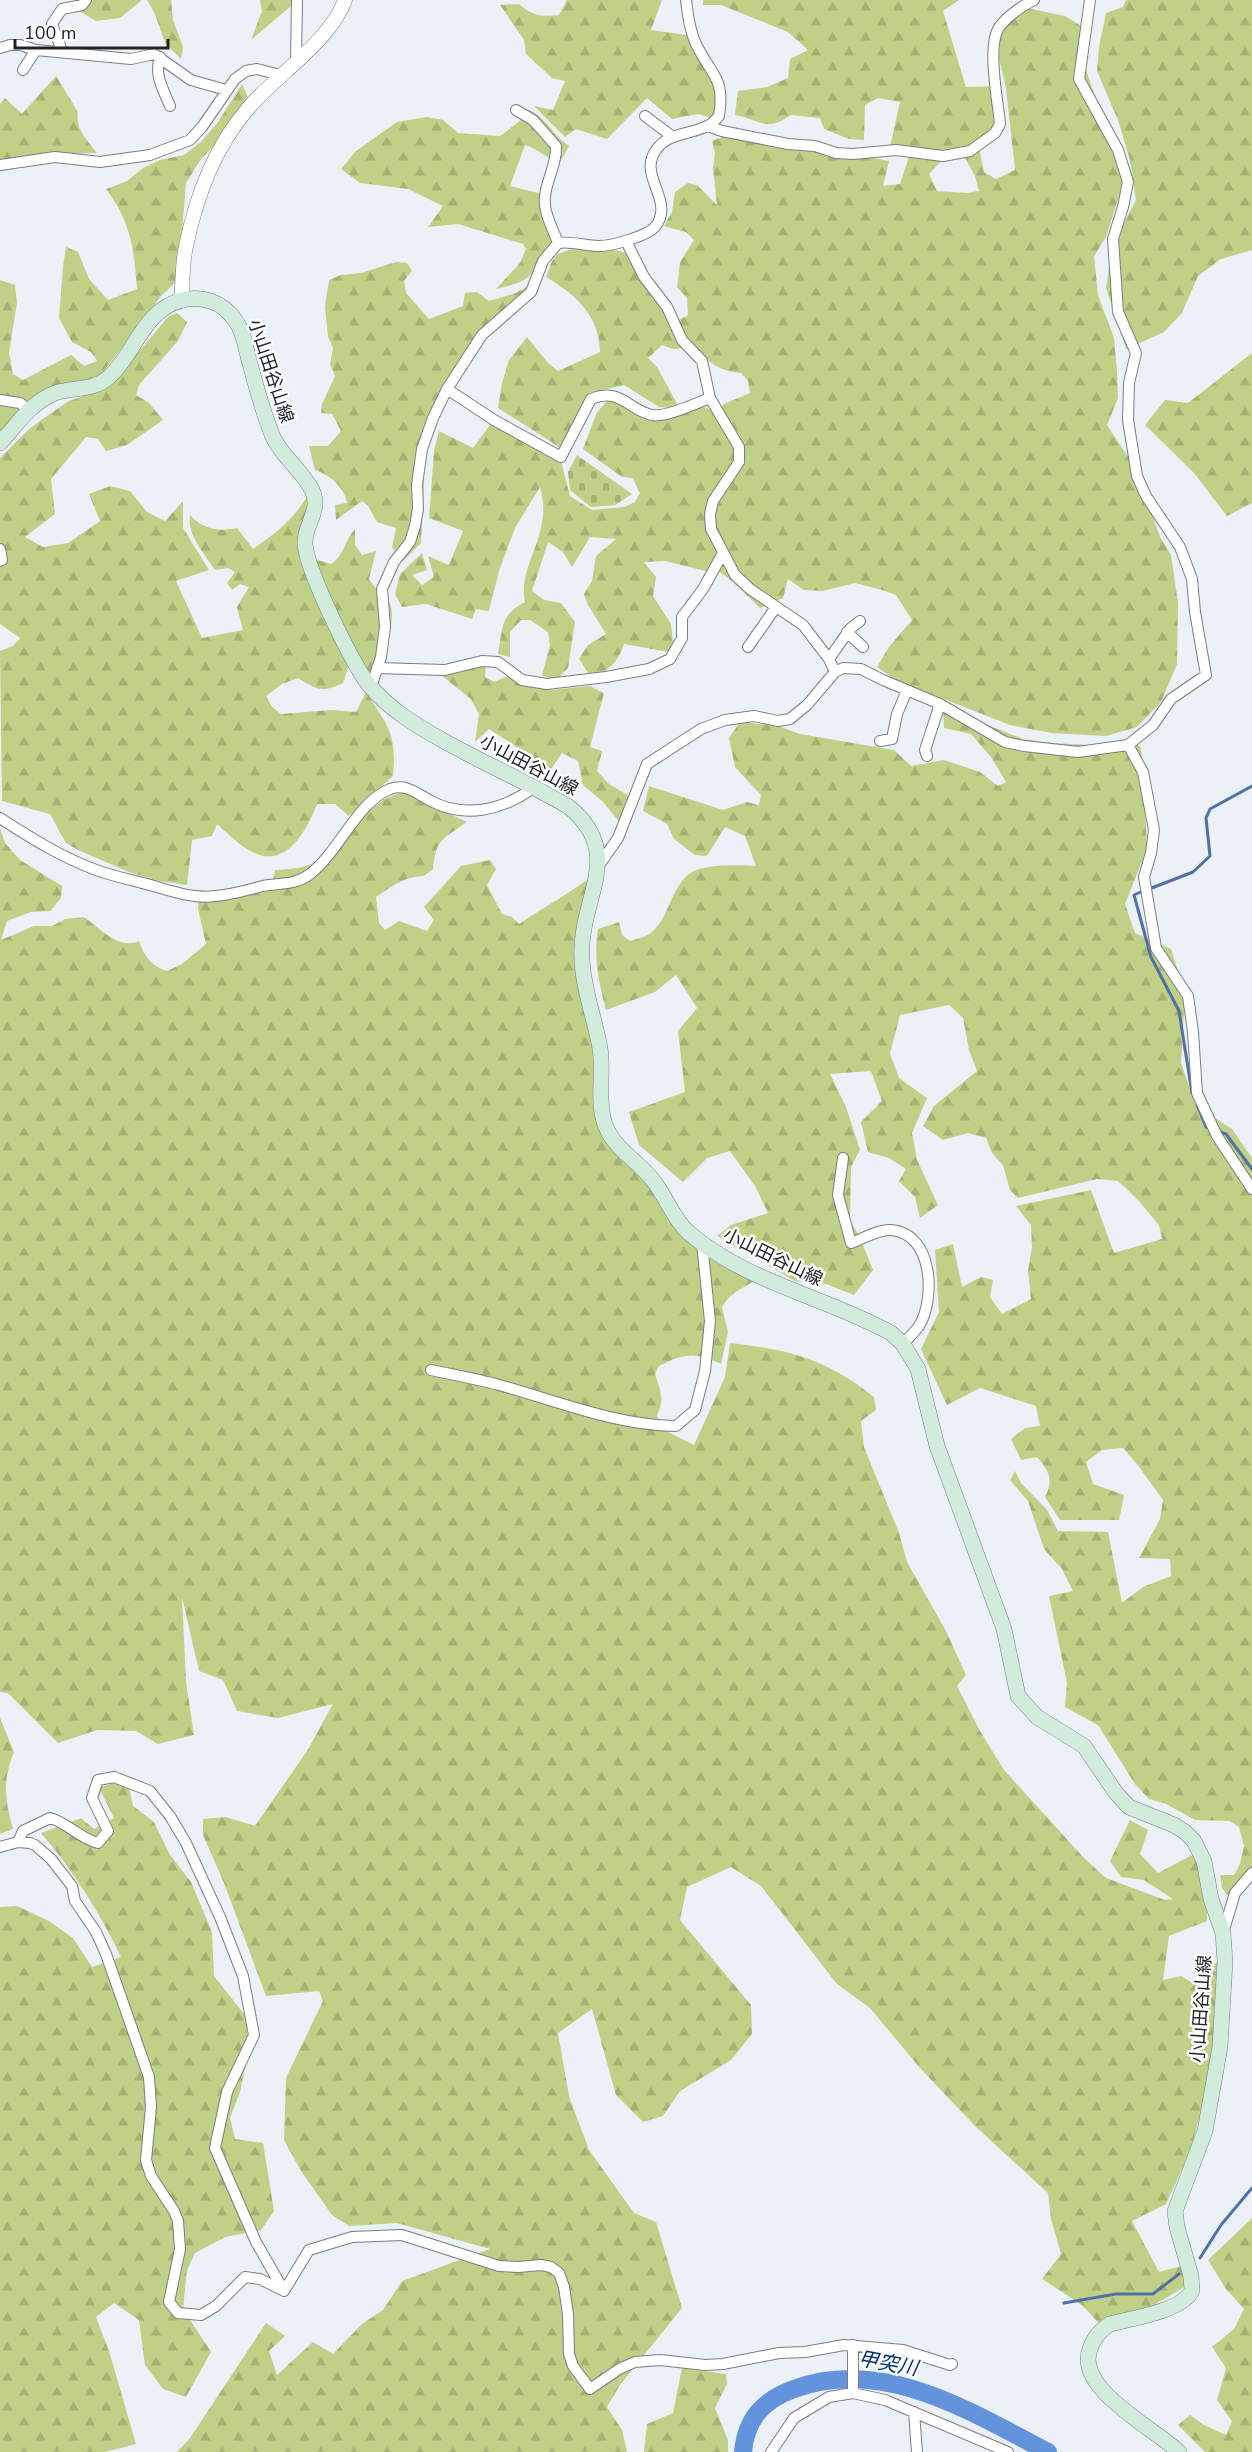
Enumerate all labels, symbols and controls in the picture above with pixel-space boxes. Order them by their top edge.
scale bar [15,12,168,50]
text: 100 m [24,21,76,45]
street label: 小山田谷山線 [243,316,299,426]
street label: 小山田谷山線 [476,729,582,801]
street label: 小山田谷山線 [719,1223,827,1291]
street label: 小山田谷山線 [1185,1954,1217,2064]
water label: 甲突川 [856,2345,922,2382]

